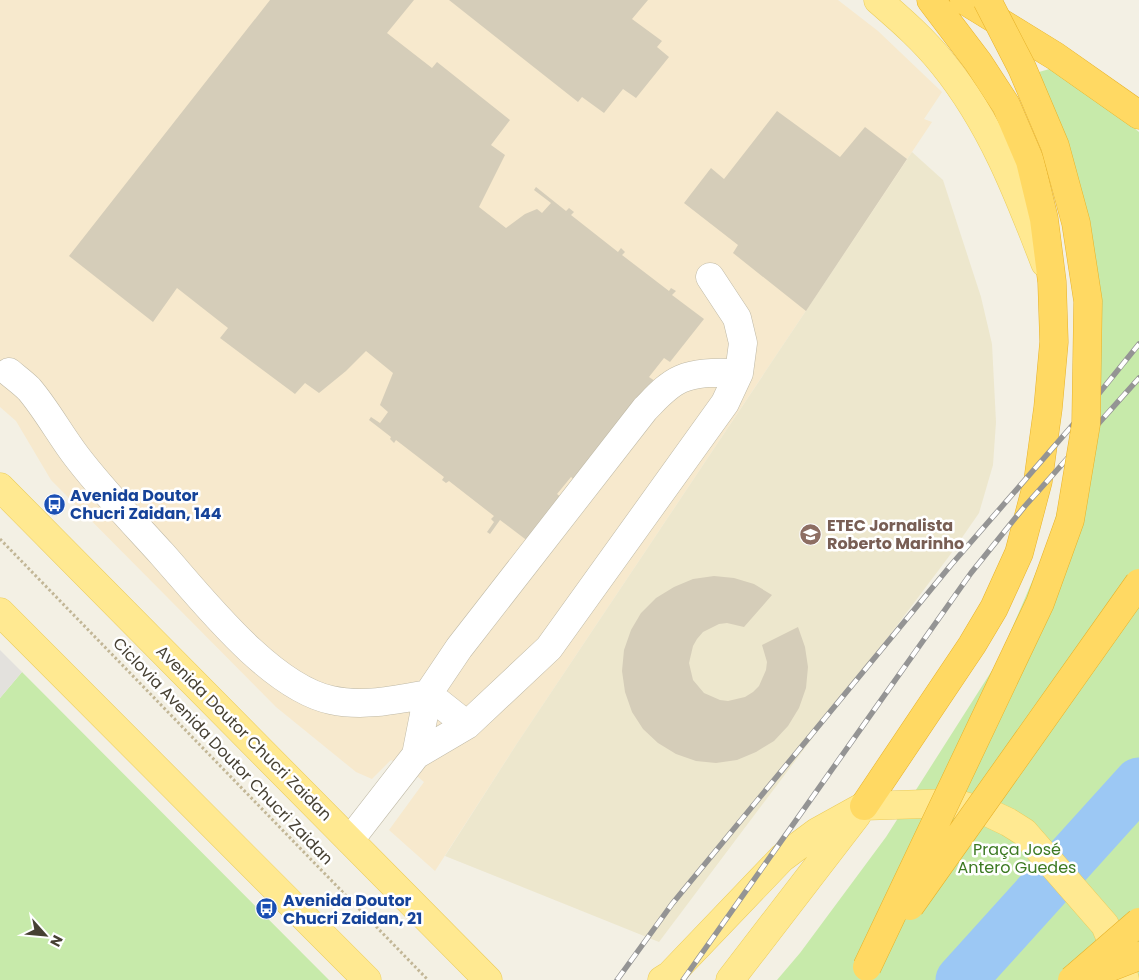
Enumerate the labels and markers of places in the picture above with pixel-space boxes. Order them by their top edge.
place label: Avenida Doutor Chucri Zaidan, 144 [70,484,222,525]
bus stop icon: Avenida Doutor Chucri Zaidan, 144 [42,492,66,516]
place label: ETEC Jornalista Roberto Marinho [827,514,964,555]
school or university icon: ETEC Jornalista Roberto Marinho [799,522,823,546]
place label: Avenida Doutor Chucri Zaidan, 21 [283,889,422,930]
bus stop icon: Avenida Doutor Chucri Zaidan, 21 [255,897,279,921]

